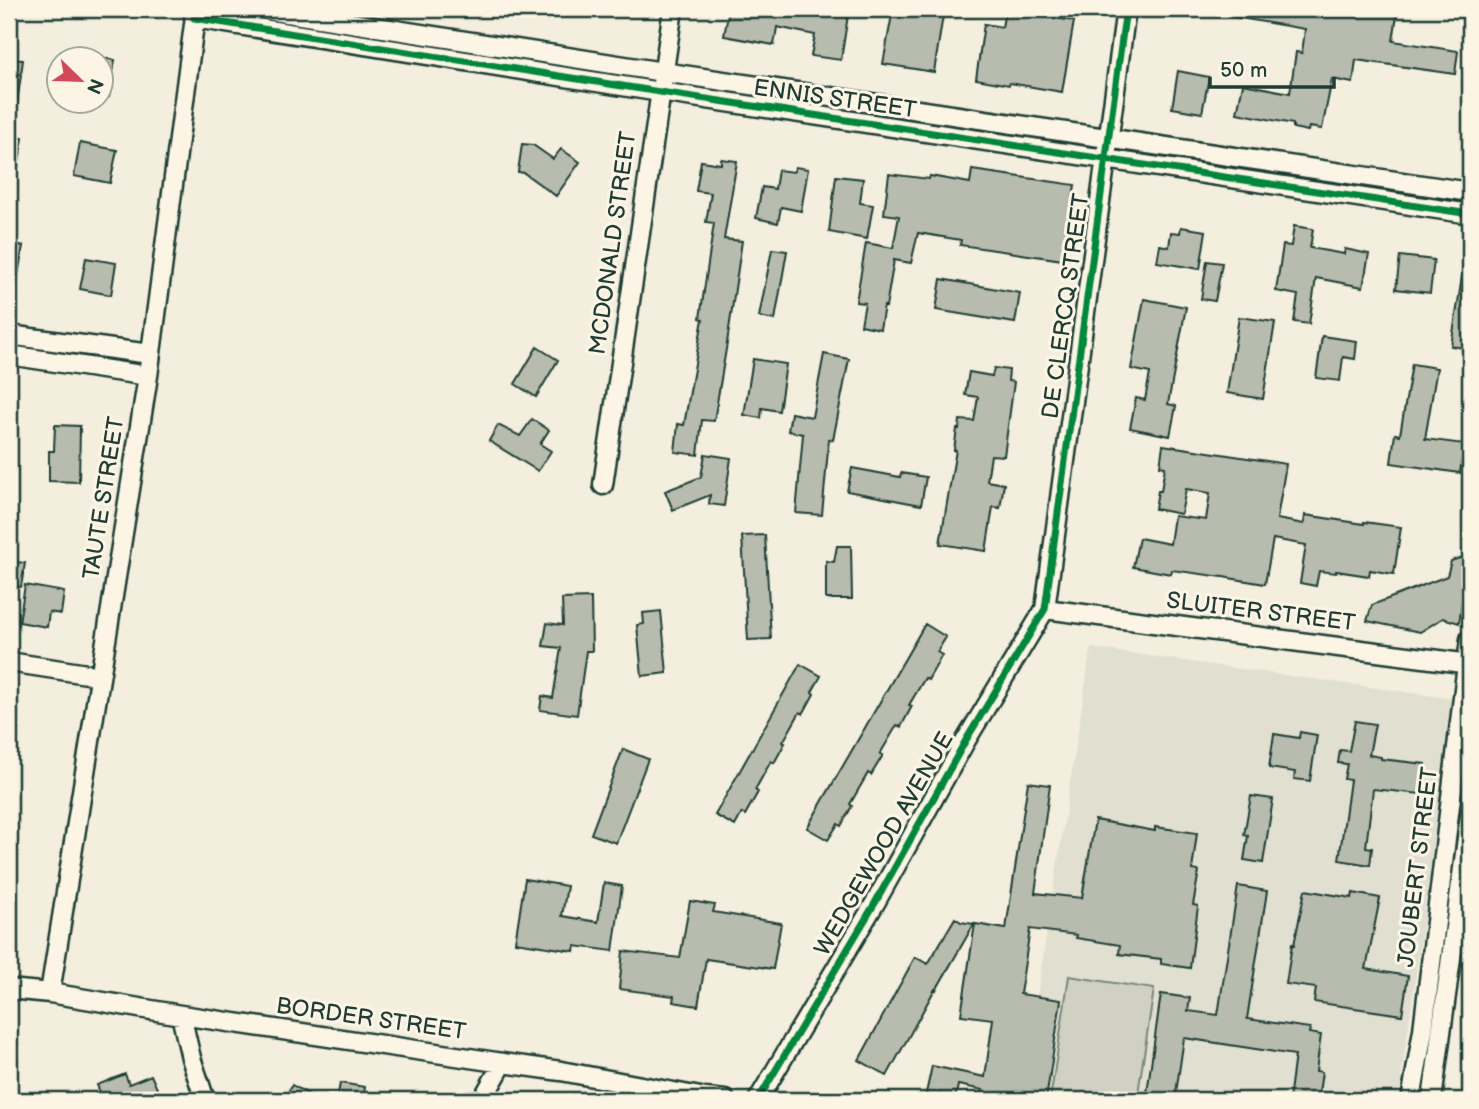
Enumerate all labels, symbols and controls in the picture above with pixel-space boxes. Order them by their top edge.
north arrow [46,46,116,116]
scale bar [1210,46,1334,90]
text: 50 m [1220,58,1267,83]
street label: ENNIS STREET [752,74,919,124]
text: N [81,75,108,97]
street label: MCDONALD STREET [583,129,643,356]
street label: DE CLERCQ STREET [1036,191,1096,420]
street label: TAUTE STREET [77,414,131,581]
street label: SLUITER STREET [1165,587,1357,637]
street label: WEDGEWOOD AVENUE [808,727,960,961]
street label: JOUBERT STREET [1392,765,1444,969]
street label: BORDER STREET [274,992,468,1046]

